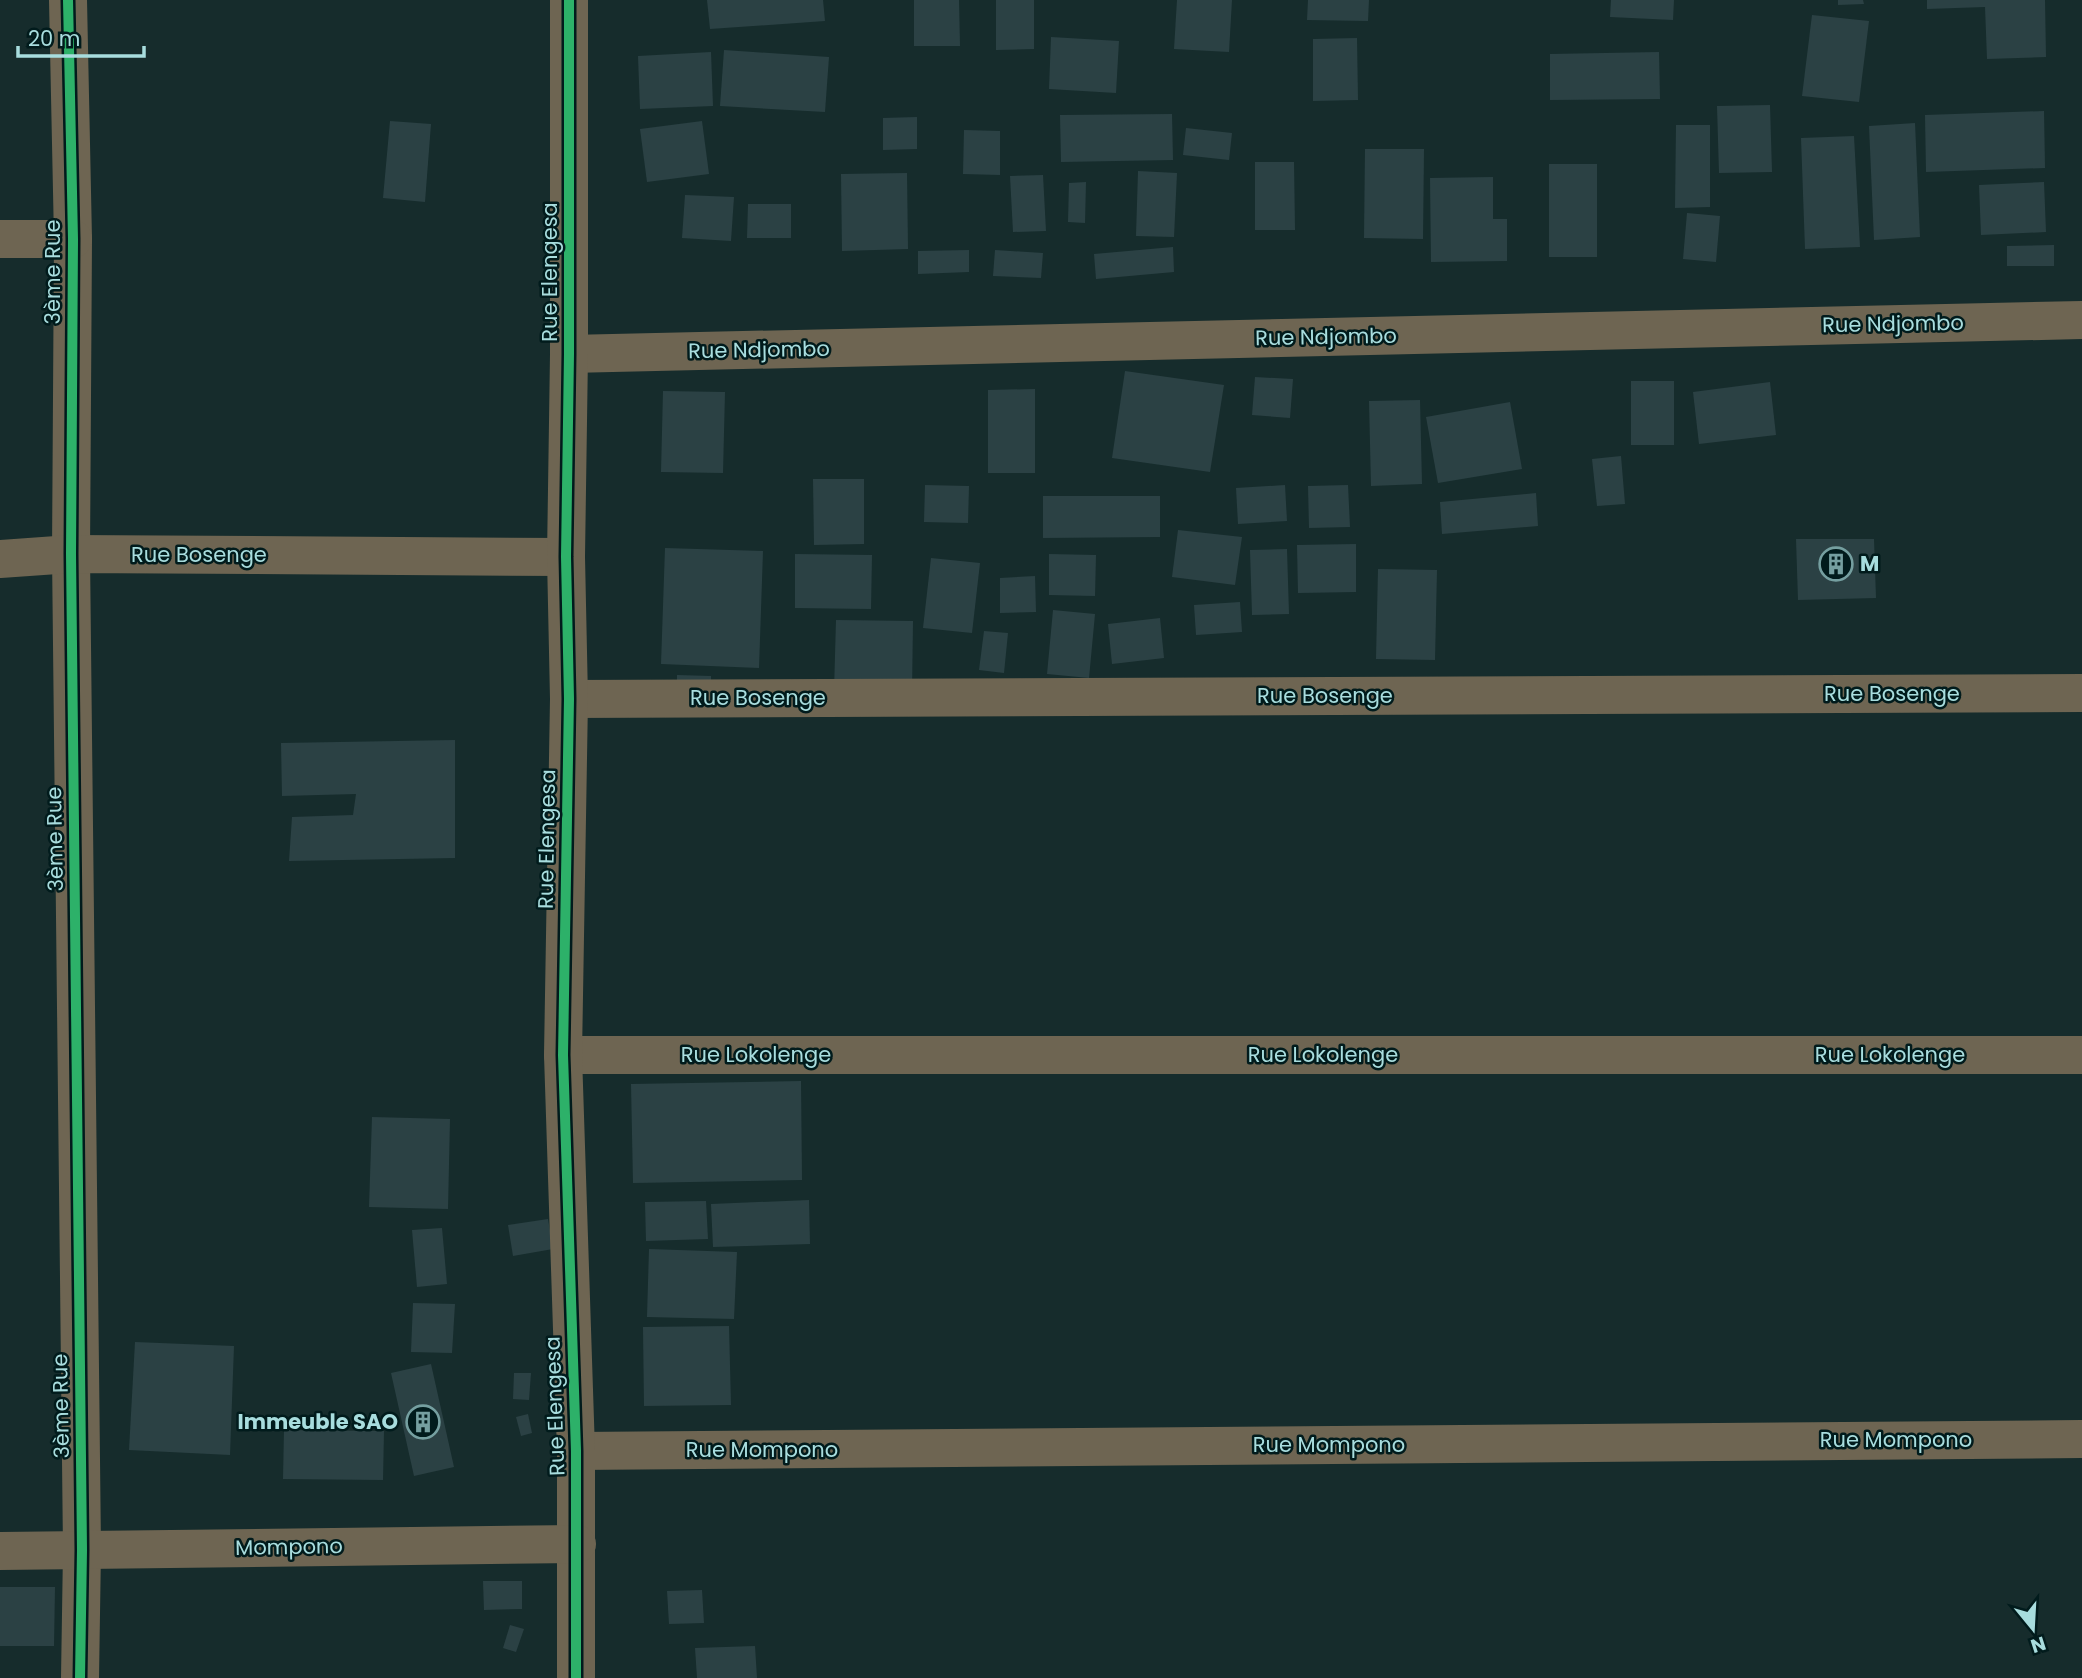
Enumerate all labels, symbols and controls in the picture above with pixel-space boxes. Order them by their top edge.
scale bar [18,14,144,58]
text: 20 m [28,24,81,53]
street label: Rue Elengesa [535,202,564,342]
street label: 3ème Rue [38,220,67,324]
street label: Rue Ndjombo [1822,308,1964,339]
street label: Rue Ndjombo [1255,321,1397,352]
street label: Rue Ndjombo [688,334,830,365]
street label: Rue Bosenge [131,540,267,569]
building icon: M [1817,545,1855,583]
place label: M [1860,549,1879,578]
street label: Rue Bosenge [1824,679,1960,708]
street label: Rue Bosenge [1257,681,1393,710]
street label: Rue Bosenge [690,683,826,712]
street label: Rue Elengesa [531,769,562,909]
street label: 3ème Rue [39,786,70,892]
street label: Rue Lokolenge [681,1040,831,1069]
street label: Rue Lokolenge [1248,1040,1398,1069]
street label: Rue Lokolenge [1815,1040,1965,1069]
street label: Rue Elengesa [538,1336,571,1476]
street label: 3ème Rue [45,1353,76,1459]
building icon: Immeuble SAO [404,1403,442,1441]
place label: Immeuble SAO [237,1407,398,1436]
street label: Rue Mompono [1820,1425,1972,1454]
street label: Rue Mompono [1253,1430,1405,1459]
street label: Rue Mompono [686,1435,838,1464]
street label: Mompono [235,1531,343,1562]
north arrow [1998,1594,2068,1664]
text: N [2027,1630,2049,1660]

